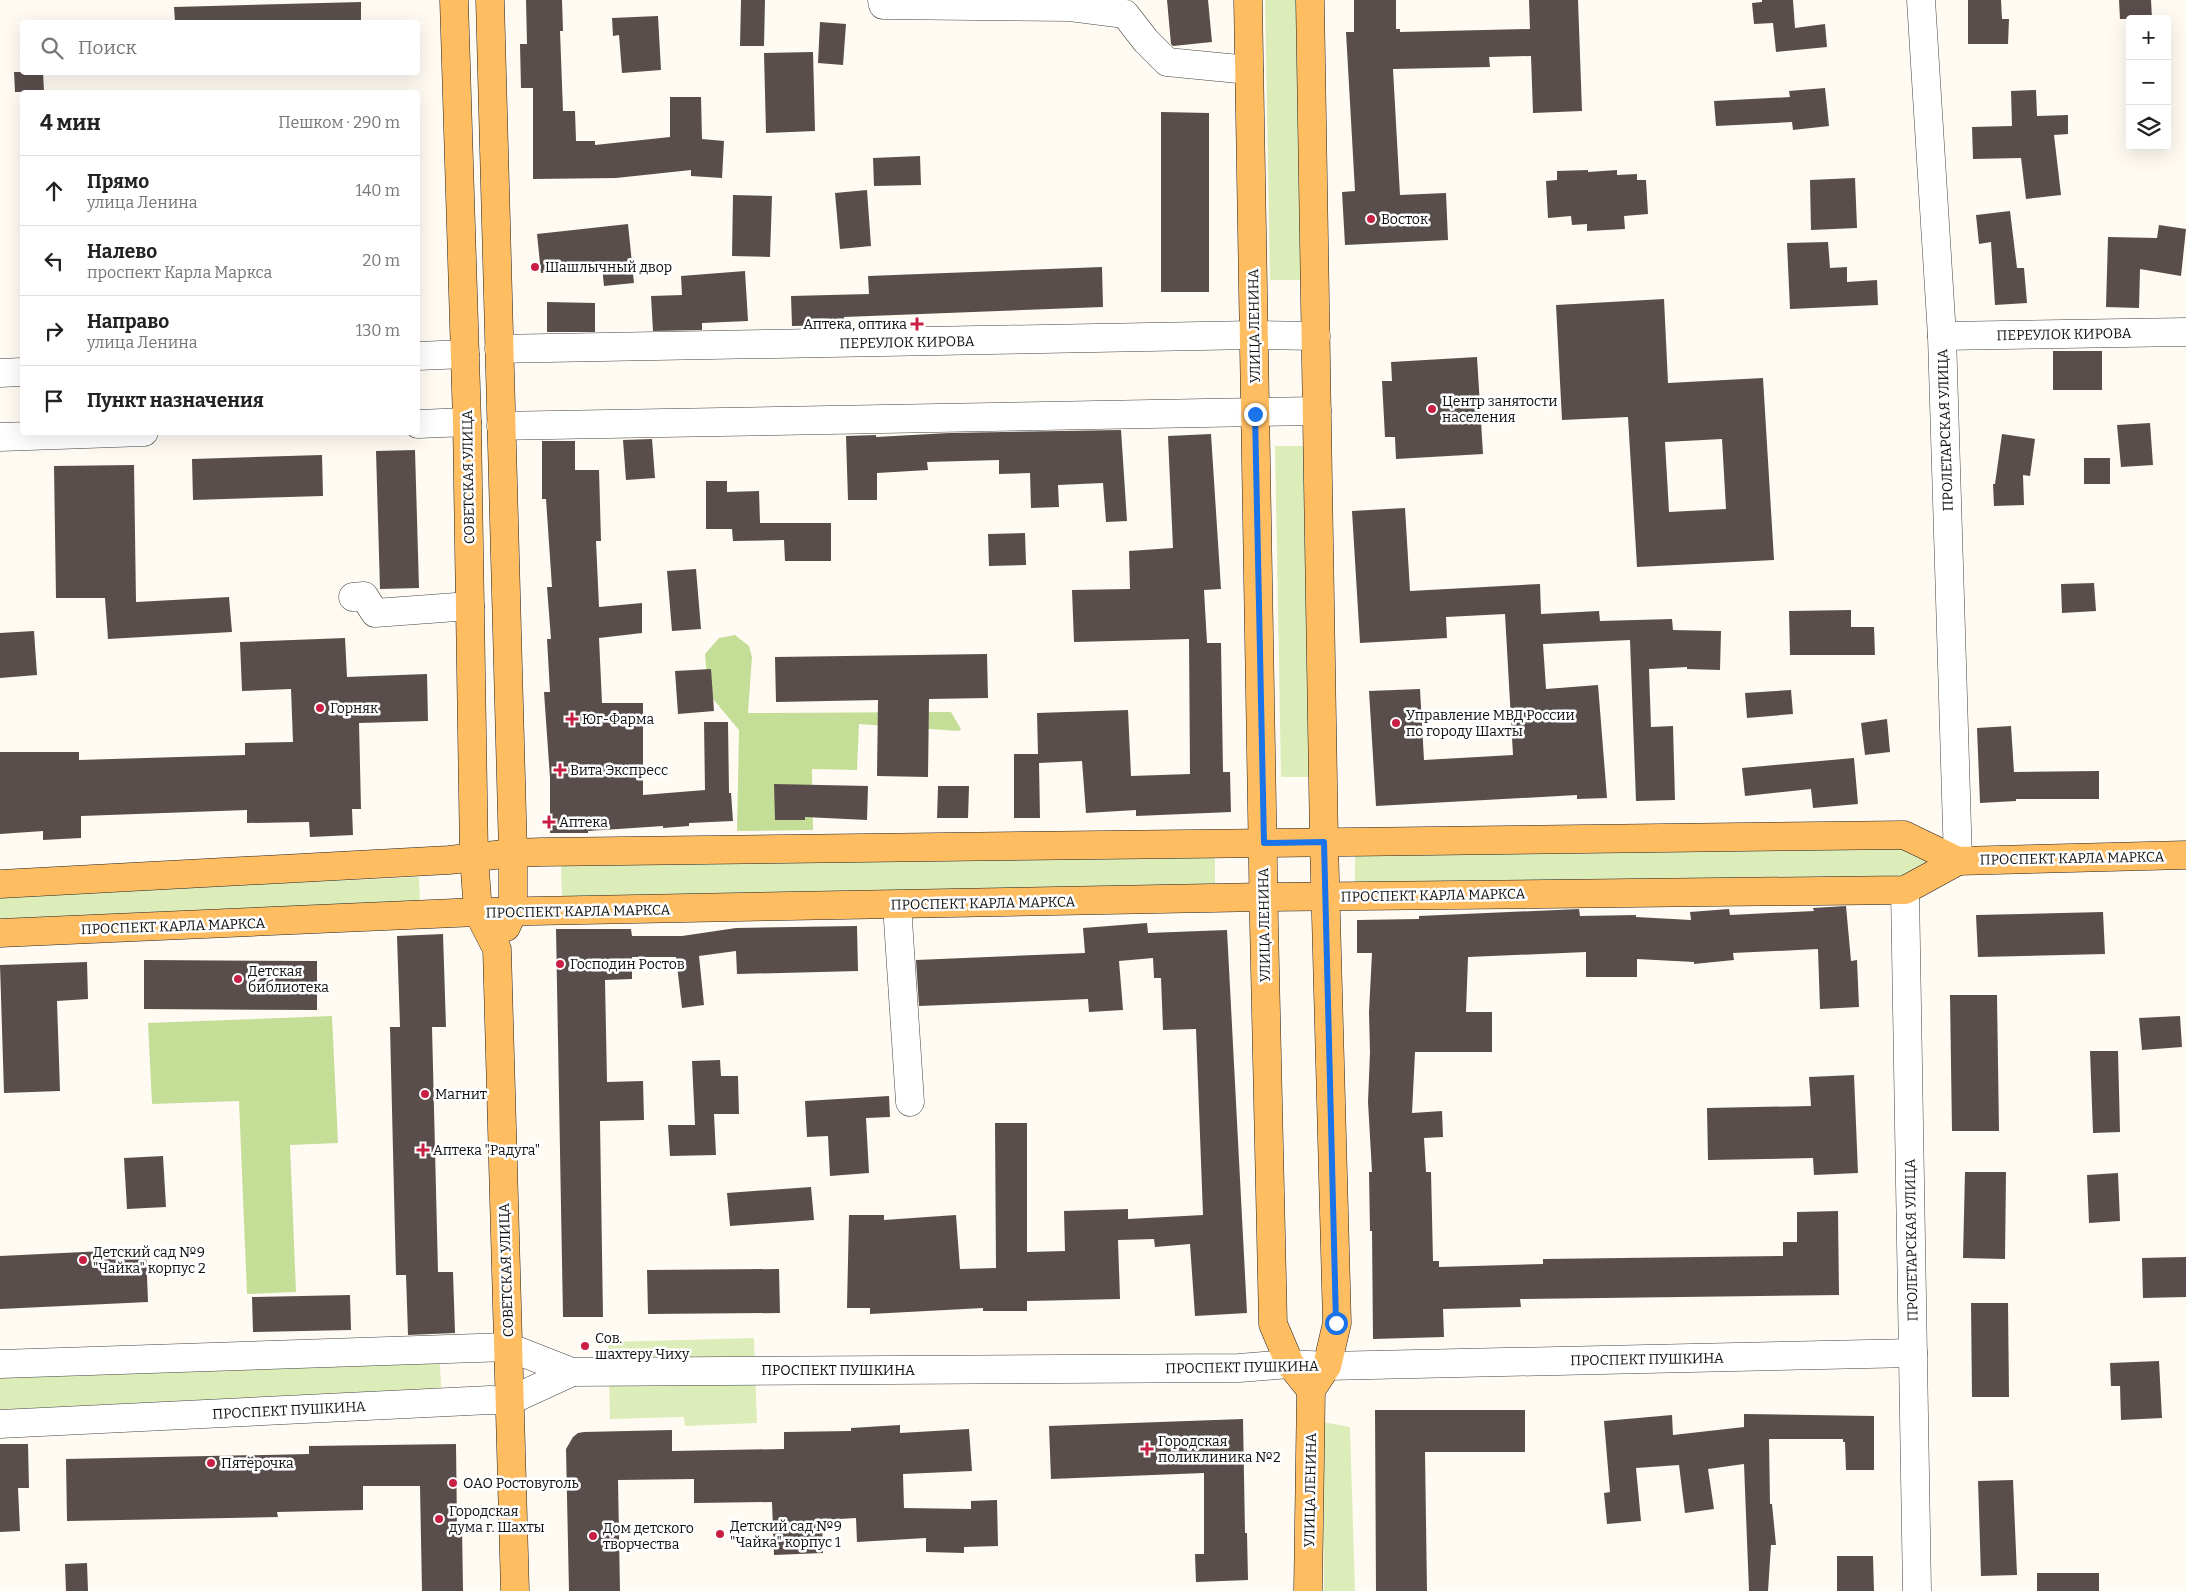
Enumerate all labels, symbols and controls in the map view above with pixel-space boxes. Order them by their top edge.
map controls [2126,15,2171,150]
button: + [2126,15,2171,60]
search box [20,20,420,75]
icon: search [38,34,66,62]
text: Поиск [78,36,137,59]
button: − [2126,60,2171,105]
button: layers [2126,105,2171,150]
text: 4 мин [40,110,101,136]
text: Пешком · 290 m [278,113,400,132]
text: Прямо [87,170,149,193]
icon: ahead [40,177,68,205]
text: 140 m [355,181,400,200]
text: улица Ленина [87,193,198,212]
place label: Восток [1381,211,1429,228]
marker: Восток [1365,213,1377,225]
text: Налево [87,240,157,263]
icon: left [40,247,68,275]
text: 20 m [363,251,400,270]
place label: Шашлычный двор [545,259,672,276]
marker: Шашлычный двор [529,261,541,273]
text: проспект Карла Маркса [87,263,272,282]
street label: УЛИЦА ЛЕНИНА [1245,268,1264,383]
text: Направо [87,310,169,333]
place label: Аптека, оптика [803,316,907,333]
icon: right [40,317,68,345]
marker: Аптека, оптика [911,318,923,330]
text: 130 m [356,321,400,340]
street label: ПЕРЕУЛОК КИРОВА [1996,325,2132,344]
text: улица Ленина [87,333,198,352]
street label: ПЕРЕУЛОК КИРОВА [839,333,975,352]
street label: ПРОЛЕТАРСКАЯ УЛИЦА [1934,348,1957,512]
icon: arrive [40,387,68,415]
text: Пункт назначения [87,389,264,412]
place label: Центр занятости населения [1442,393,1557,426]
route end [1244,403,1267,426]
marker: Центр занятости населения [1426,403,1438,415]
street label: СОВЕТСКАЯ УЛИЦА [459,410,478,544]
place label: Горняк [330,700,379,717]
marker: Горняк [314,702,326,714]
place label: Управление МВД России по городу Шахты [1406,707,1575,740]
place label: Юг-Фарма [582,711,654,728]
marker: Юг-Фарма [566,713,578,725]
marker: Управление МВД России по городу Шахты [1390,717,1402,729]
place label: Вита Экспресс [570,762,668,779]
marker: Вита Экспресс [554,764,566,776]
place label: Аптека [559,814,608,831]
marker: Аптека [543,816,555,828]
street label: ПРОСПЕКТ КАРЛА МАРКСА [1980,848,2164,869]
street label: УЛИЦА ЛЕНИНА [1255,867,1274,982]
street label: ПРОСПЕКТ КАРЛА МАРКСА [1341,885,1525,906]
street label: ПРОСПЕКТ КАРЛА МАРКСА [891,893,1075,914]
street label: ПРОСПЕКТ КАРЛА МАРКСА [486,901,670,922]
street label: ПРОСПЕКТ КАРЛА МАРКСА [81,915,266,938]
place label: Господин Ростов [570,956,685,973]
marker: Господин Ростов [554,958,566,970]
place label: Детская библиотека [248,963,329,996]
marker: Детская библиотека [232,973,244,985]
place label: Магнит [435,1086,487,1103]
marker: Магнит [419,1088,431,1100]
place label: Аптека "Радуга" [433,1142,540,1159]
marker: Аптека "Радуга" [417,1144,429,1156]
street label: ПРОЛЕТАРСКАЯ УЛИЦА [1902,1158,1921,1321]
street label: СОВЕТСКАЯ УЛИЦА [496,1202,517,1337]
place label: Детский сад №9 "Чайка" корпус 2 [93,1244,206,1277]
marker: Детский сад №9 "Чайка" корпус 2 [77,1254,89,1266]
route start [1325,1312,1348,1335]
place label: Сов. шахтеру Чиху [595,1330,690,1363]
marker: Сов. шахтеру Чиху [579,1340,591,1352]
street label: ПРОСПЕКТ ПУШКИНА [1570,1350,1724,1369]
street label: ПРОСПЕКТ ПУШКИНА [1165,1358,1319,1377]
street label: ПРОСПЕКТ ПУШКИНА [761,1362,915,1379]
street label: ПРОСПЕКТ ПУШКИНА [212,1398,366,1423]
street label: УЛИЦА ЛЕНИНА [1301,1432,1320,1547]
place label: Городская поликлиника №2 [1158,1433,1281,1466]
marker: Городская поликлиника №2 [1140,1442,1154,1456]
place label: Пятёрочка [221,1455,294,1472]
marker: Пятёрочка [205,1457,217,1469]
place label: ОАО Ростовуголь [463,1475,579,1492]
marker: ОАО Ростовуголь [447,1477,459,1489]
place label: Городская дума г. Шахты [449,1503,545,1536]
marker: Городская дума г. Шахты [433,1513,445,1525]
place label: Детский сад №9 "Чайка" корпус 1 [730,1518,842,1551]
place label: Дом детского творчества [603,1520,694,1553]
marker: Детский сад №9 "Чайка" корпус 1 [714,1528,726,1540]
marker: Дом детского творчества [587,1530,599,1542]

